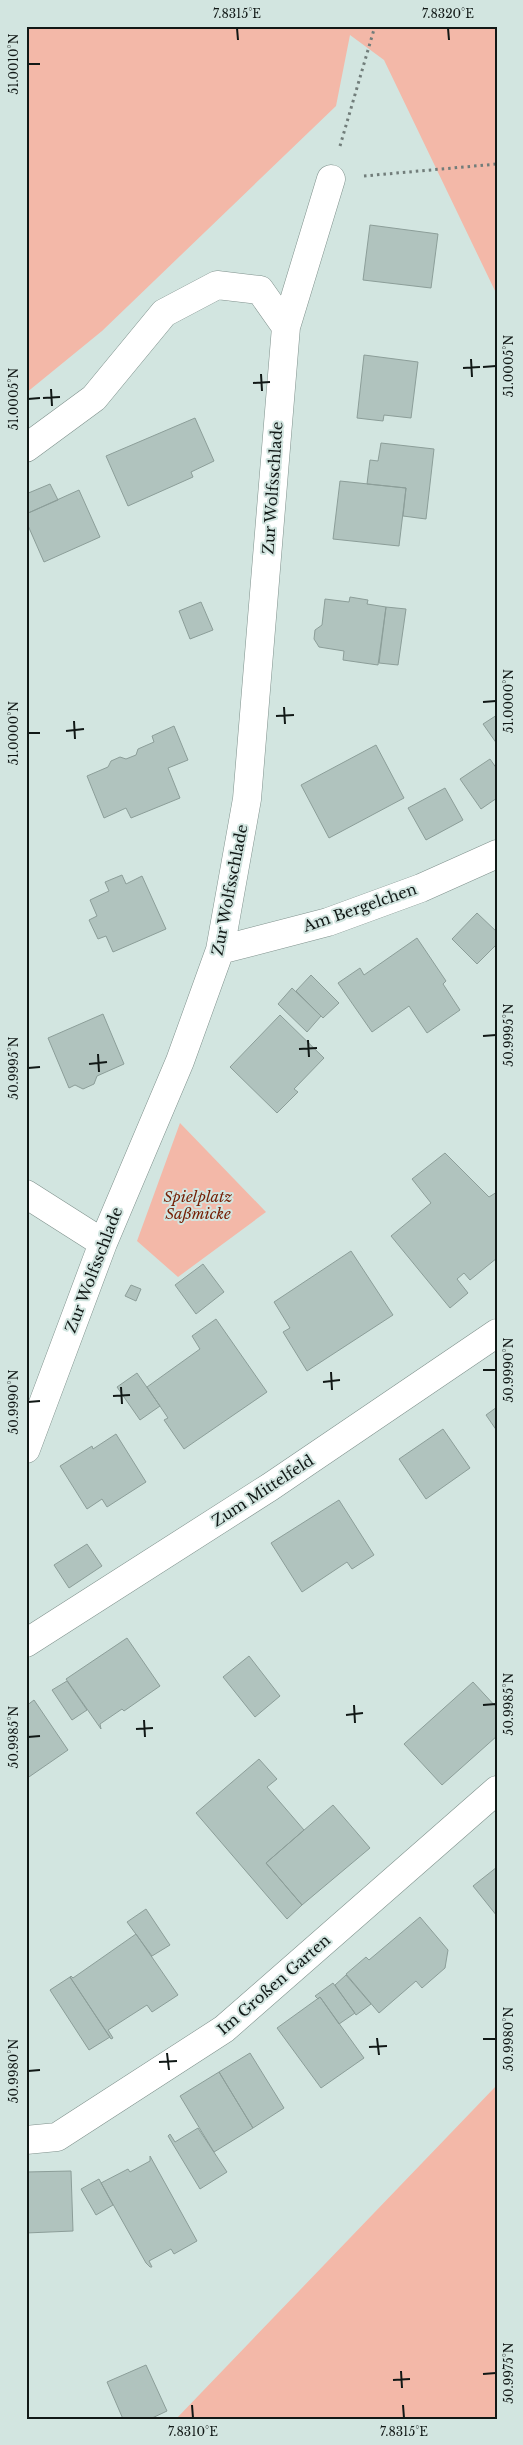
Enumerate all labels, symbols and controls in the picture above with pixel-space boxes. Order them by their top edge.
text: 7.8315°E [213,6,261,21]
text: 7.8320°E [422,6,474,21]
text: 51.0010°N [6,33,21,95]
text: 51.0005°N [501,335,516,397]
text: 51.0005°N [6,368,21,430]
street label: Zur Wolfsschlade [258,421,287,555]
text: 51.0000°N [501,669,516,733]
text: 51.0000°N [6,701,21,765]
street label: Zur Wolfsschlade [207,823,252,957]
street label: Am Bergelchen [300,879,419,936]
text: 50.9995°N [501,1003,516,1067]
text: 50.9995°N [6,1036,21,1100]
park label: Spielplatz Saßmicke [164,1187,233,1223]
street label: Zur Wolfsschlade [61,1204,126,1335]
text: 50.9990°N [501,1337,516,1403]
text: 50.9990°N [6,1369,21,1435]
street label: Zum Mittelfeld [208,1451,317,1531]
text: 50.9985°N [501,1672,516,1735]
text: 50.9985°N [6,1705,21,1768]
street label: Im Großen Garten [213,1931,334,2039]
text: 50.9980°N [501,2007,516,2071]
text: 50.9980°N [6,2039,21,2103]
text: 50.9975°N [501,2342,516,2404]
text: 7.8310°E [168,2424,218,2439]
text: 7.8315°E [380,2424,428,2439]

